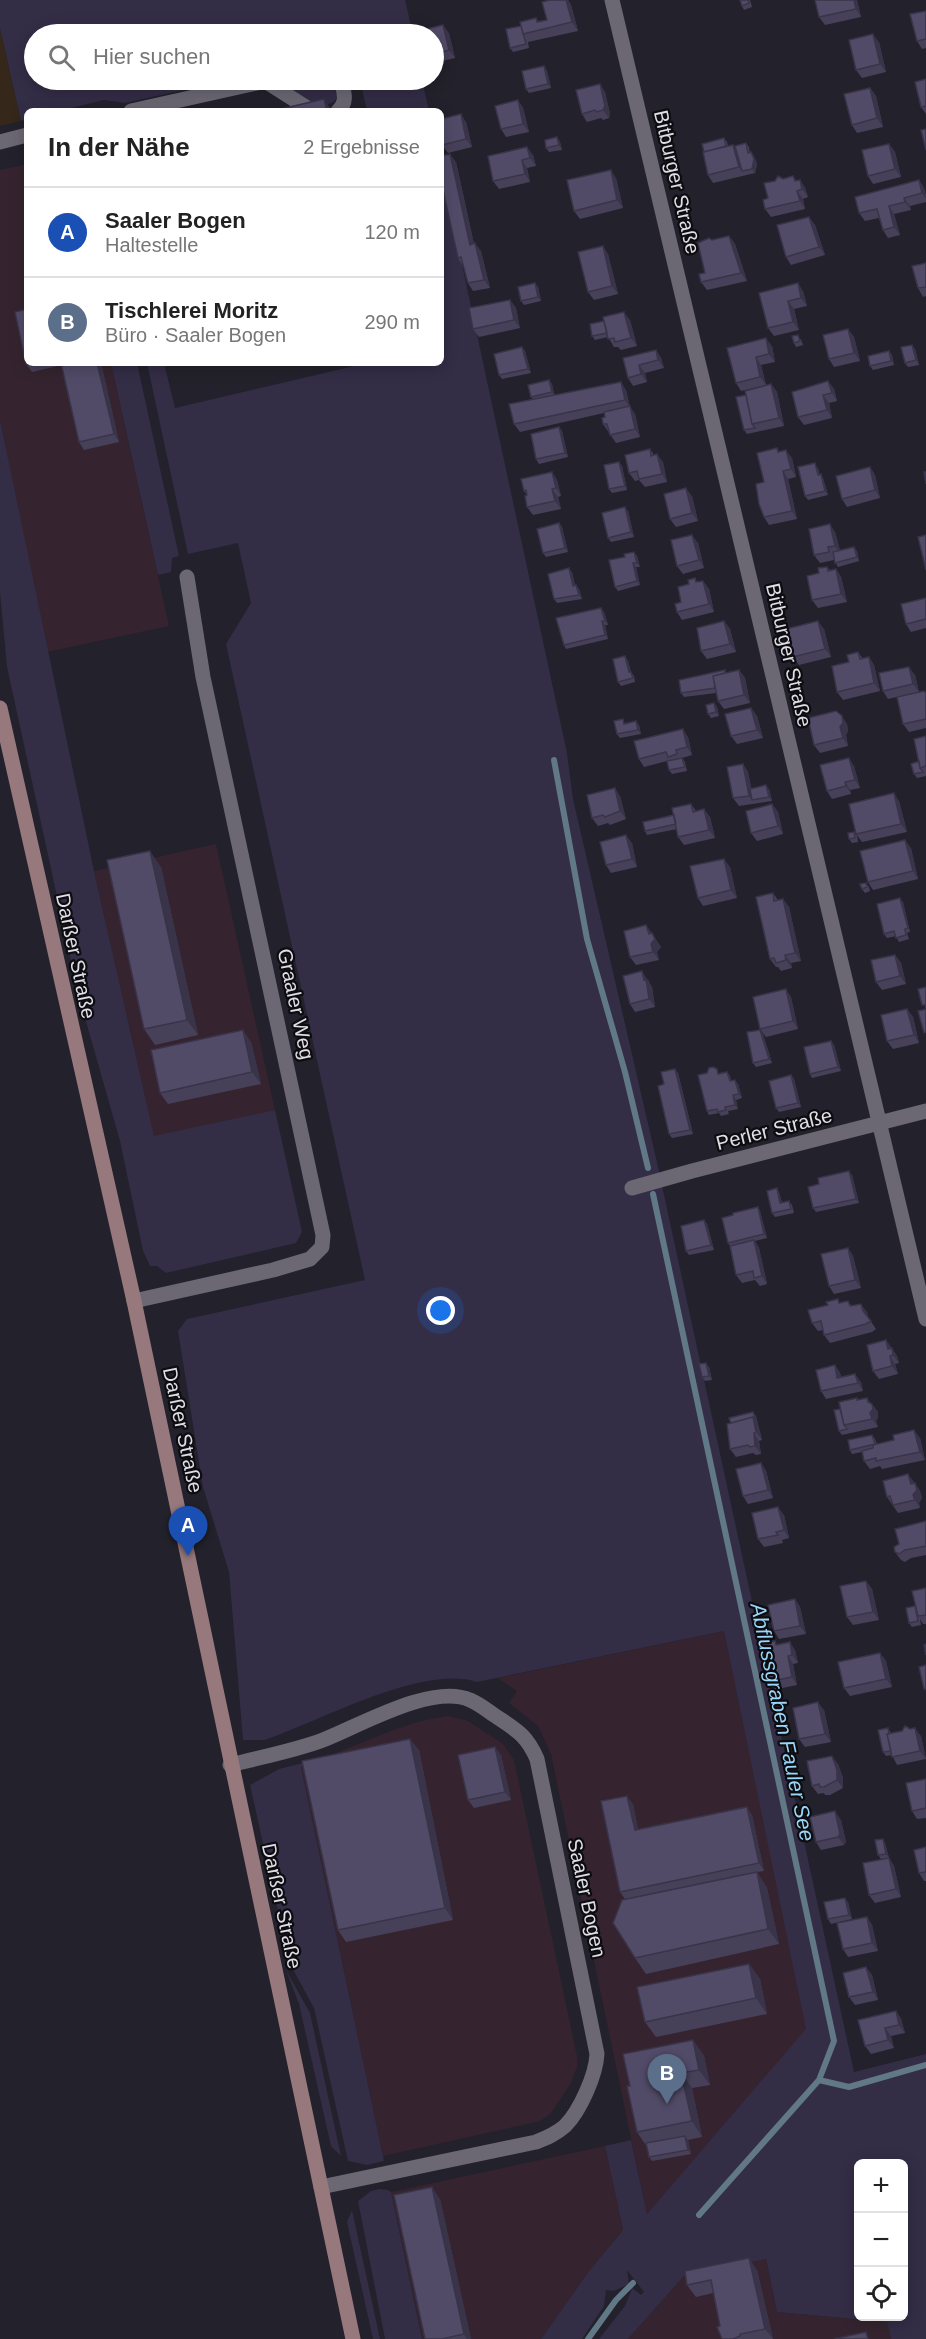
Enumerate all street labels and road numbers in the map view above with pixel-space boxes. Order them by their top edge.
street label: Bitburger Straße [650,108,704,256]
street label: Bitburger Straße [762,581,816,729]
street label: Darßer Straße [52,891,100,1021]
street label: Graaler Weg [273,946,319,1062]
street label: Perler Straße [714,1104,834,1154]
street label: Darßer Straße [159,1365,207,1495]
street label: Saaler Bogen [564,1836,610,1960]
street label: Darßer Straße [258,1841,306,1971]

